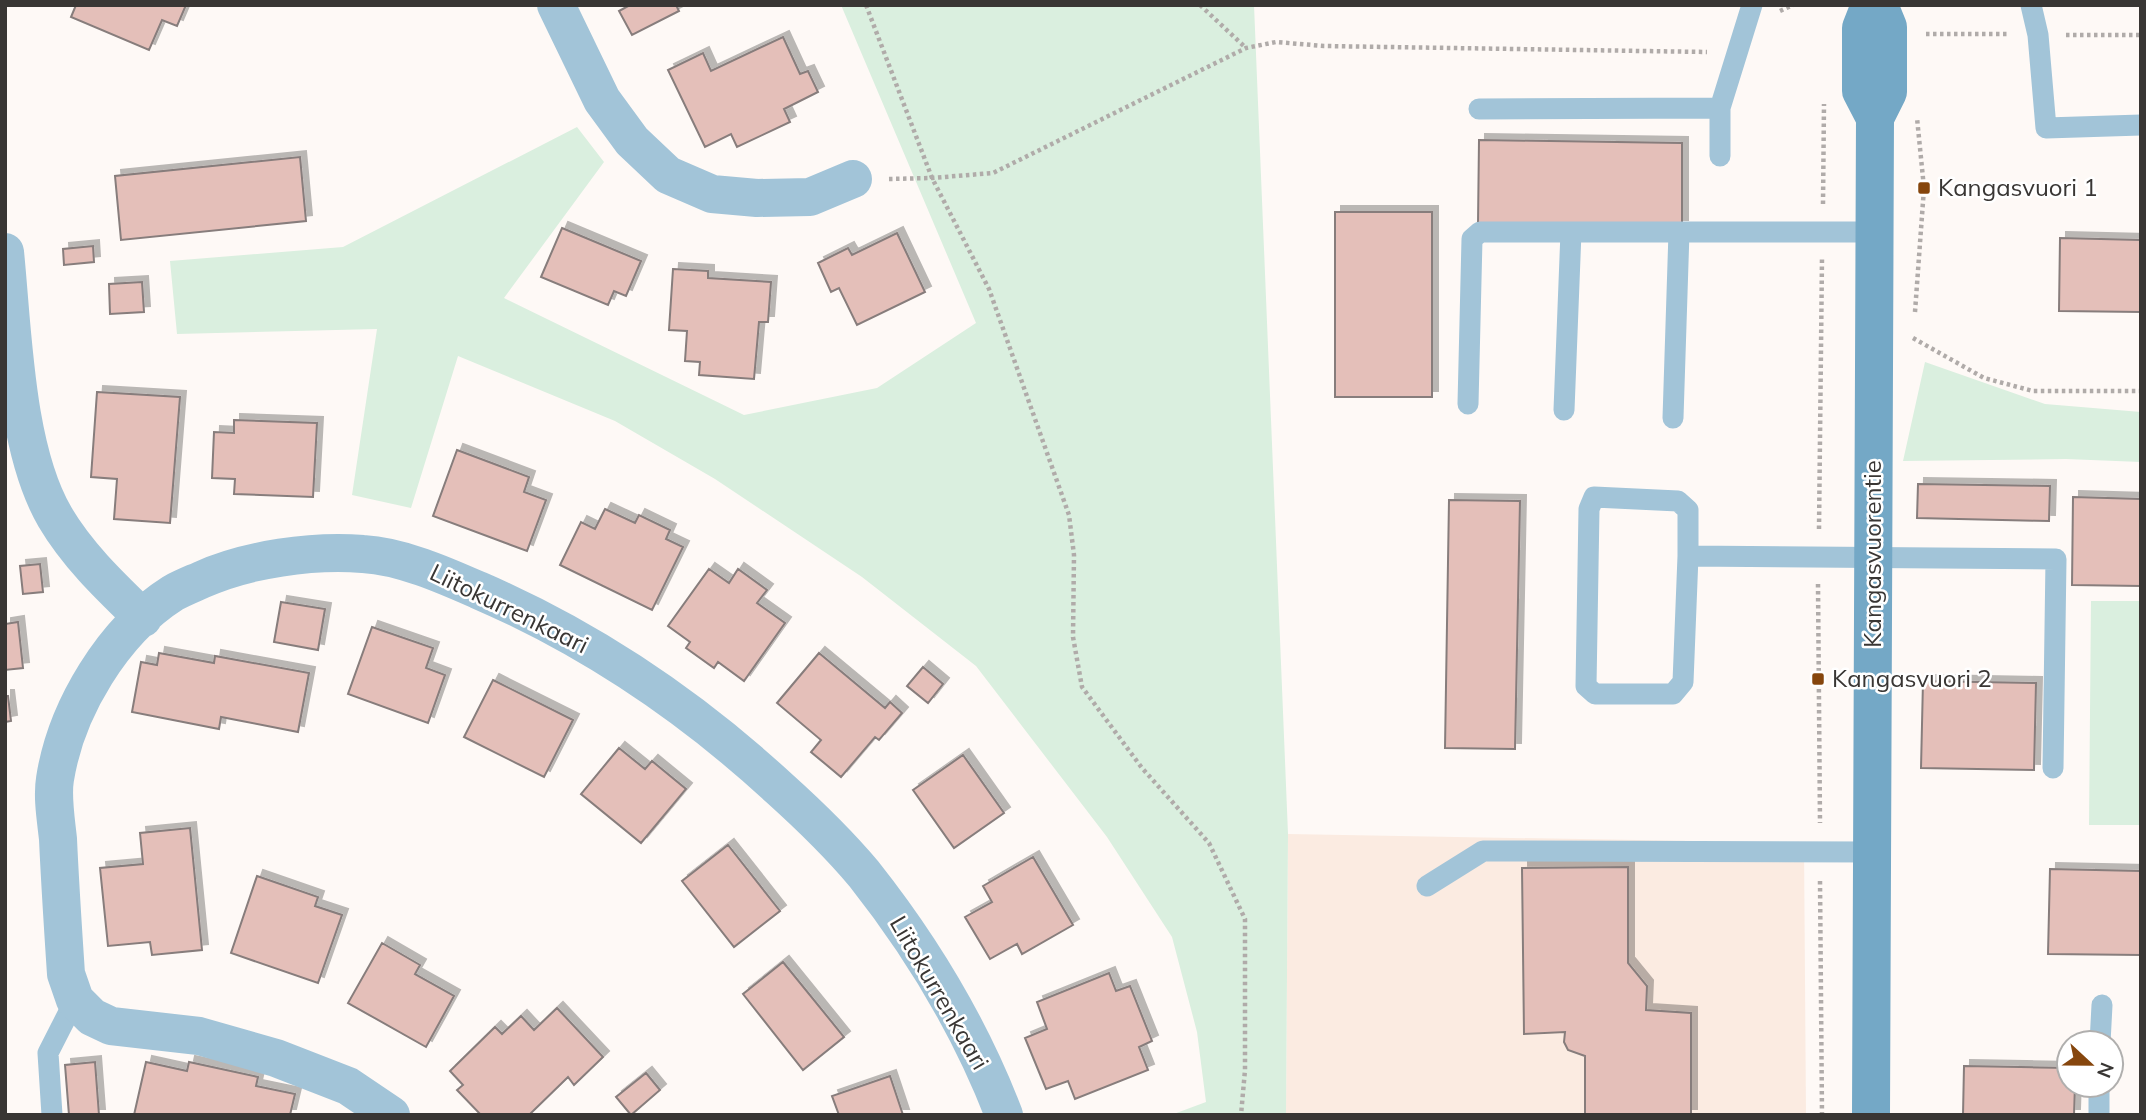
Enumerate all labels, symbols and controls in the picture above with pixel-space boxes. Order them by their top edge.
place label: Kangasvuori 1 [1938,172,2098,202]
marker: Kangasvuori 1 [1916,180,1932,196]
street label: Kangasvuorentie [1857,460,1887,648]
street label: Liitokurrenkaari [425,557,594,659]
place label: Kangasvuori 2 [1832,663,1992,693]
marker: Kangasvuori 2 [1810,671,1826,687]
street label: Liitokurrenkaari [884,910,996,1075]
north arrow [2055,1029,2125,1099]
text: N [2092,1059,2120,1082]

